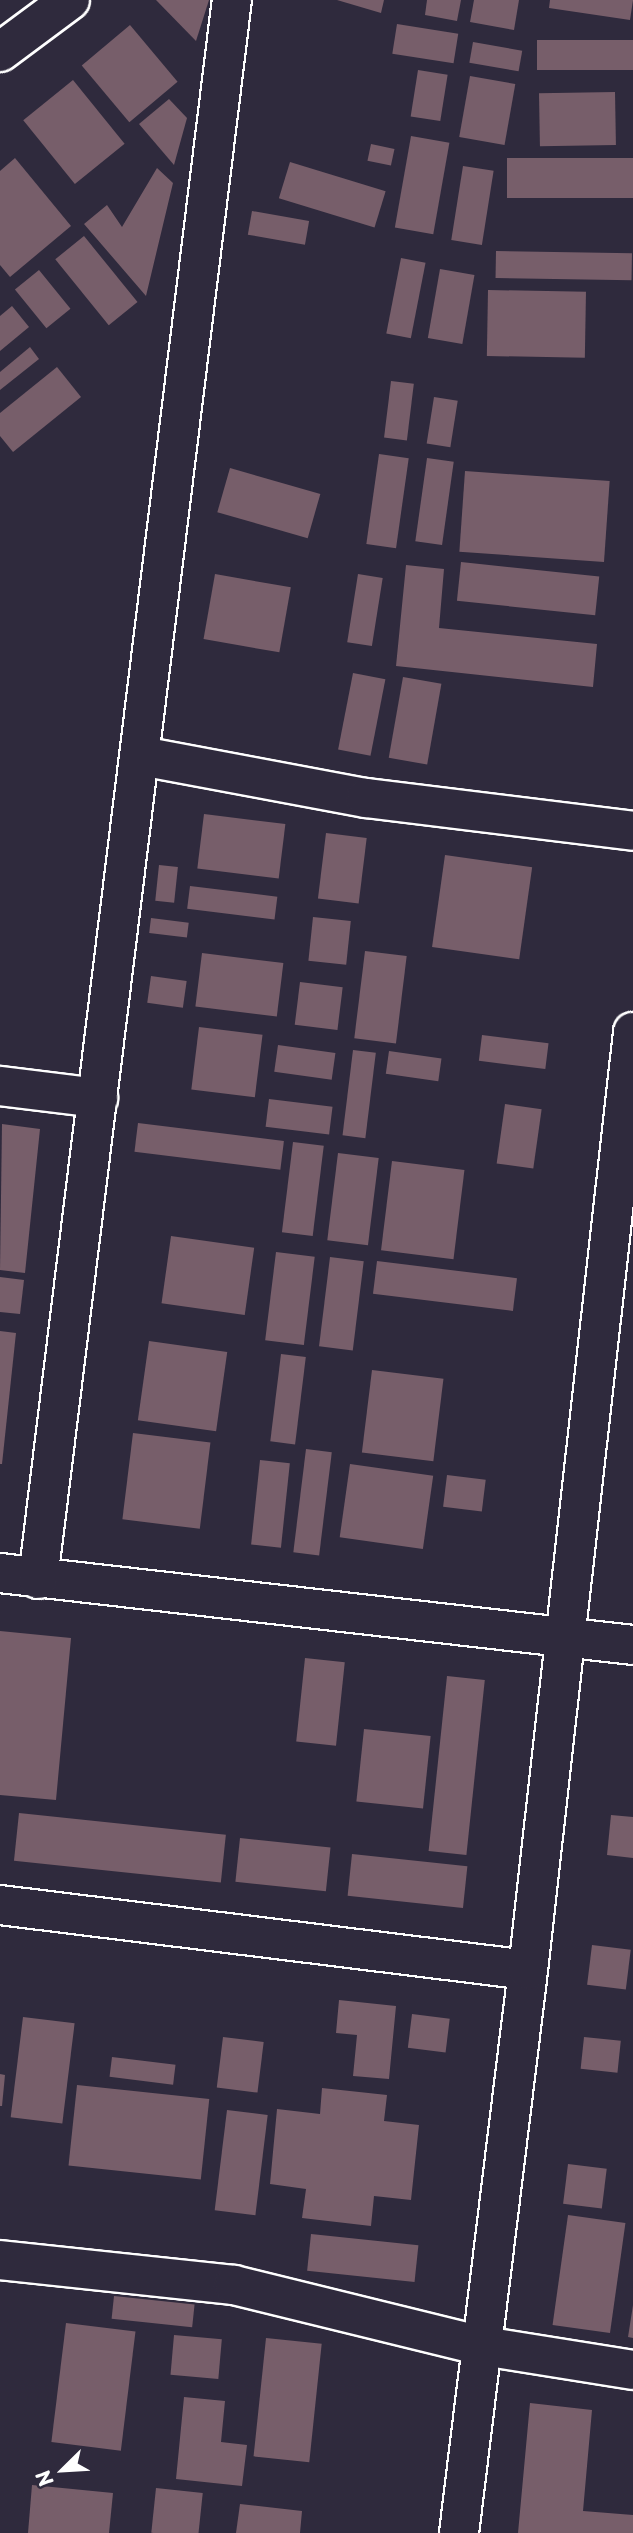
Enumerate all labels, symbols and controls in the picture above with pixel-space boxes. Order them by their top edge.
north arrow [28,2435,98,2505]
text: N [28,2466,60,2491]

